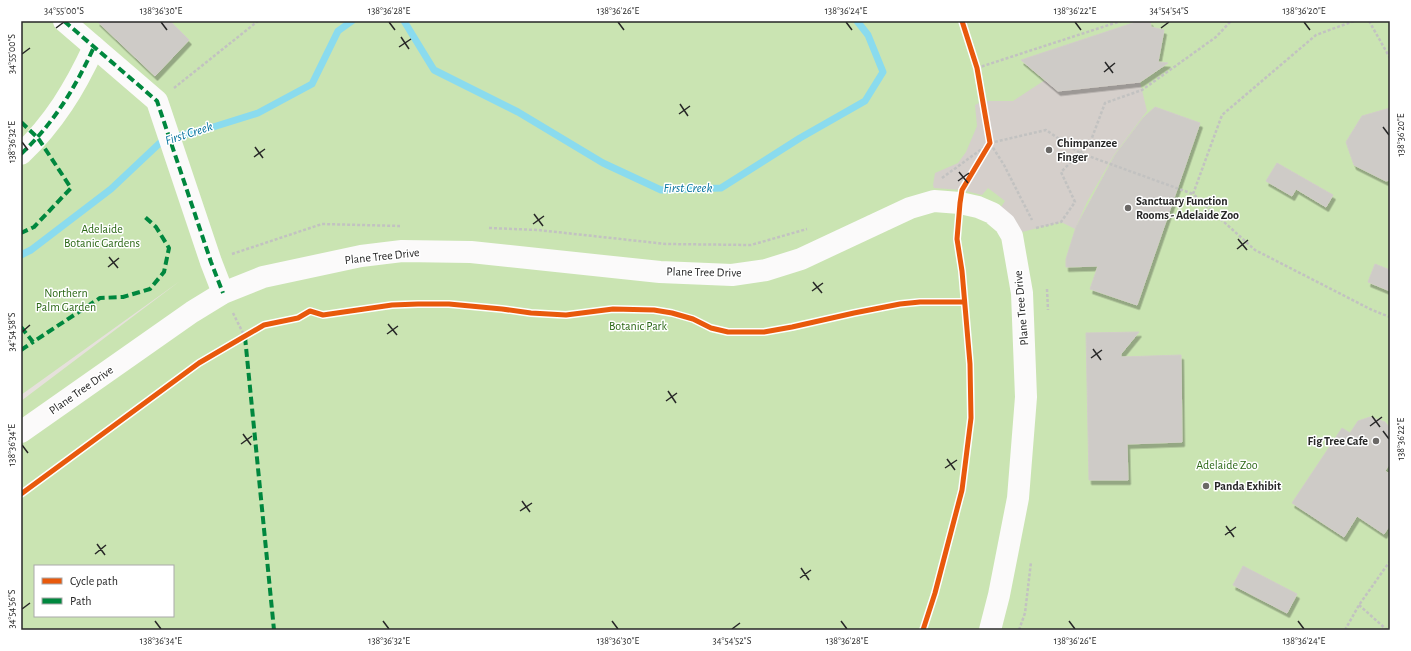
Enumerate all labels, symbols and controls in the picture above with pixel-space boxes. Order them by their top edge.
text: 34°55'00"S [44,6,84,16]
text: 138°36'30"E [140,6,183,16]
text: 138°36'28"E [368,6,410,16]
text: 138°36'26"E [597,6,639,16]
text: 138°36'24"E [825,6,868,16]
text: 138°36'22"E [1054,6,1096,16]
text: 34°54'54"S [1149,6,1189,16]
text: 138°36'20"E [1282,6,1326,16]
text: 34°55'00"S [7,34,17,74]
text: 138°36'20"E [1396,113,1406,157]
water label: First Creek [164,120,214,148]
text: 138°36'32"E [7,121,17,163]
place label: Chimpanzee Finger [1057,137,1117,163]
marker: Chimpanzee Finger [1044,145,1054,155]
water label: First Creek [663,182,713,195]
place label: Sanctuary Function Rooms - Adelaide Zoo [1136,195,1239,221]
marker: Sanctuary Function Rooms - Adelaide Zoo [1123,203,1133,213]
park label: Adelaide Botanic Gardens [64,223,140,249]
street label: Plane Tree Drive [344,246,420,266]
street label: Plane Tree Drive [666,265,742,279]
street label: Plane Tree Drive [1012,270,1030,346]
park label: Northern Palm Garden [36,287,96,313]
text: 34°54'58"S [7,312,17,351]
park label: Botanic Park [609,320,667,332]
street label: Plane Tree Drive [47,363,115,417]
text: 138°36'22"E [1396,418,1406,460]
text: 138°36'34"E [7,424,17,466]
place label: Fig Tree Cafe [1308,435,1368,447]
marker: Fig Tree Cafe [1371,436,1381,446]
park label: Adelaide Zoo [1196,459,1258,471]
place label: Panda Exhibit [1214,480,1281,492]
marker: Panda Exhibit [1201,481,1211,491]
legend [34,565,174,617]
text: Cycle path [70,575,118,588]
text: 34°54'56"S [7,589,17,628]
text: Path [70,595,92,607]
text: 138°36'34"E [140,636,182,646]
text: 138°36'32"E [368,636,410,646]
text: 138°36'30"E [597,636,640,646]
text: 34°54'52"S [713,636,752,646]
text: 138°36'28"E [826,636,868,646]
text: 138°36'26"E [1054,636,1096,646]
text: 138°36'24"E [1283,636,1326,646]

